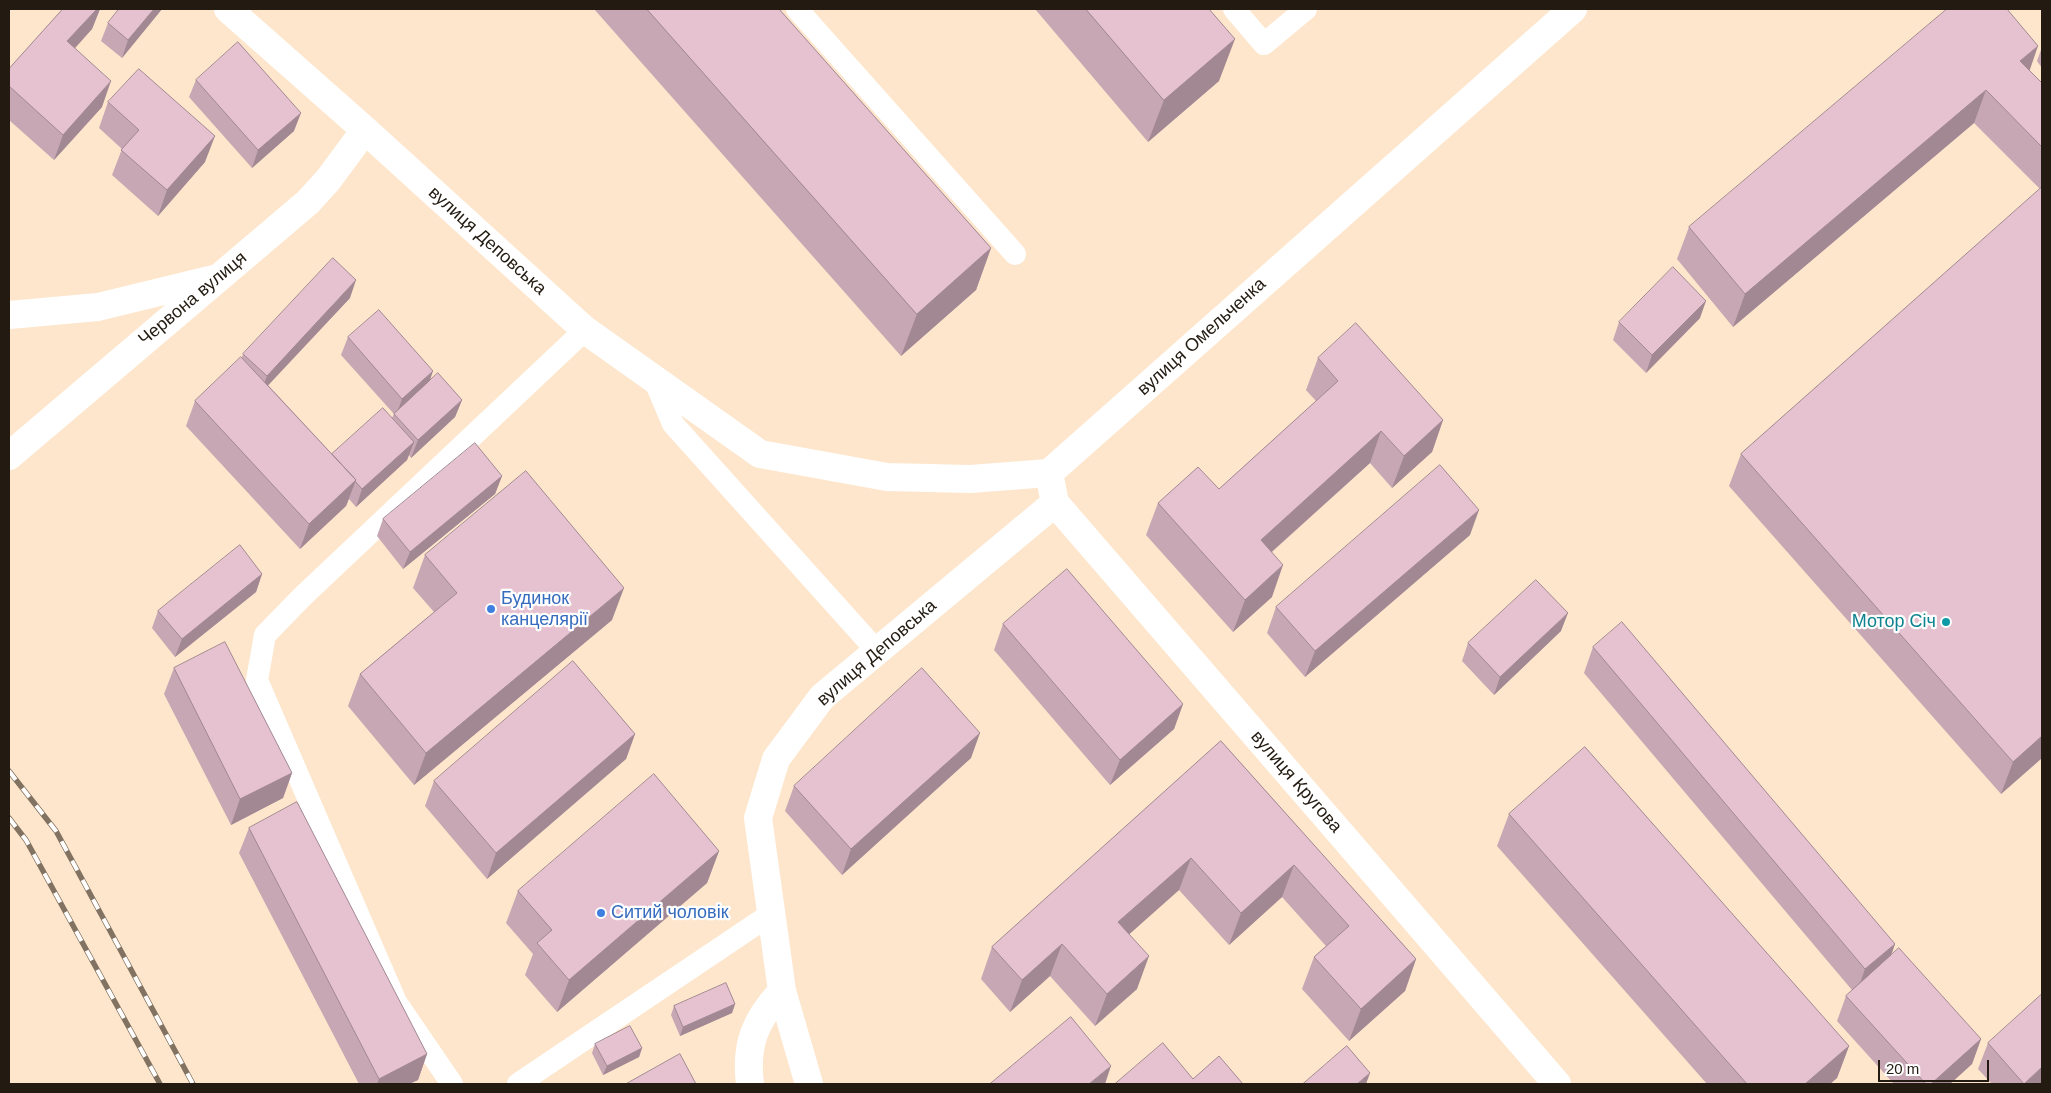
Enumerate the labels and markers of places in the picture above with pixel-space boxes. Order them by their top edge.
place label: Будинок канцелярії [501,588,588,630]
marker: Будинок канцелярії [485,603,497,615]
place label: Мотор Січ [1852,611,1936,633]
marker: Мотор Січ [1940,616,1952,628]
place label: Ситий чоловік [611,902,729,924]
marker: Ситий чоловік [595,907,607,919]

